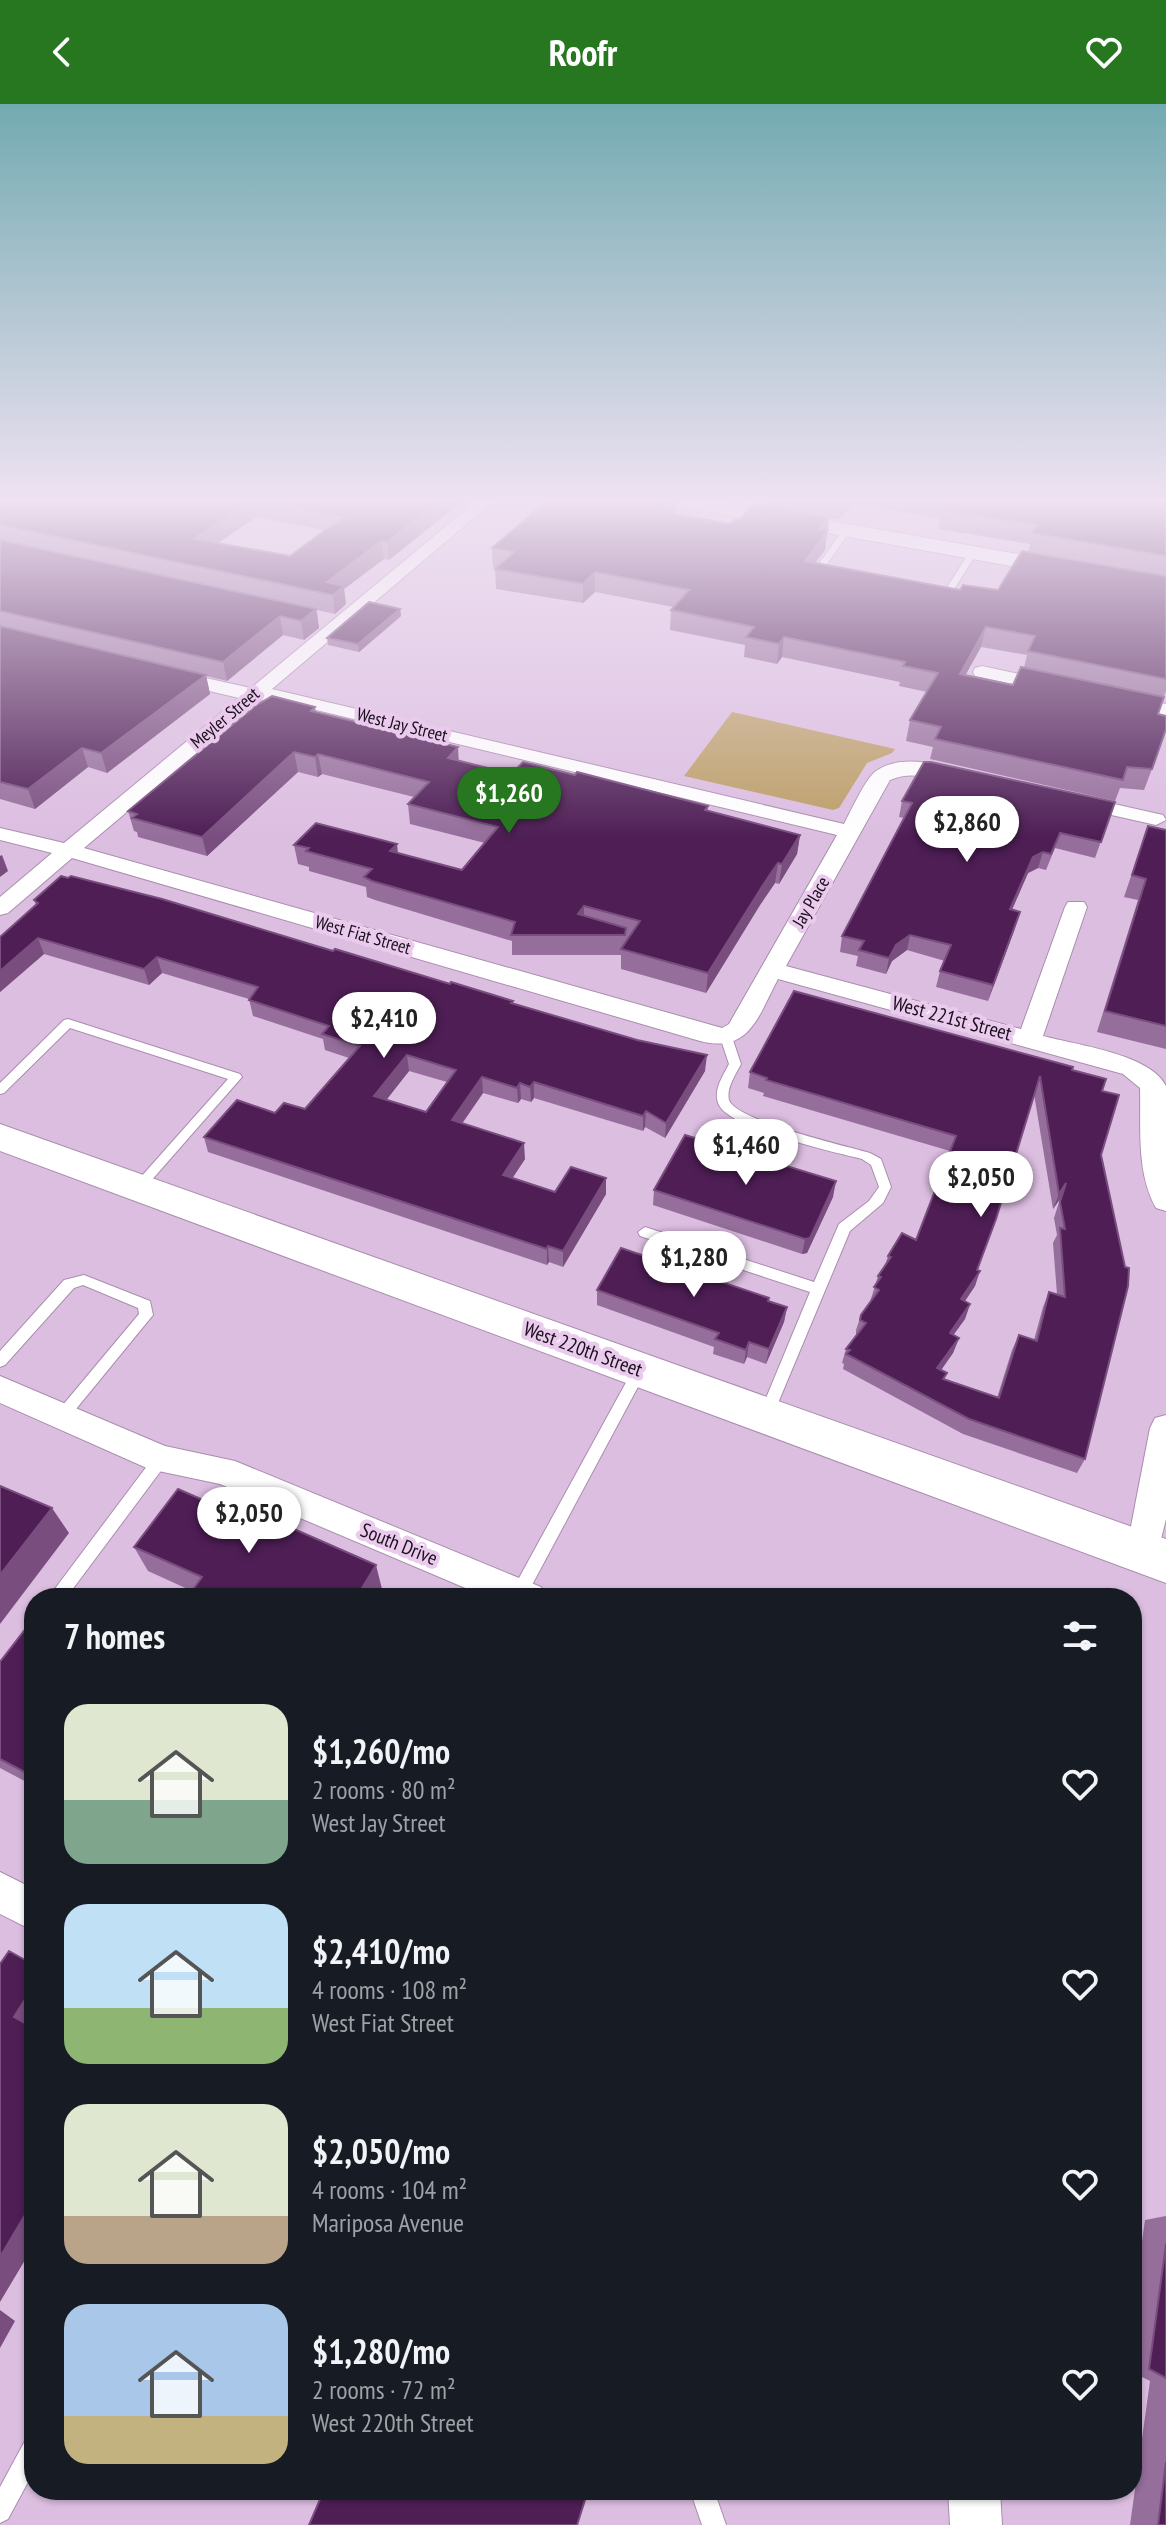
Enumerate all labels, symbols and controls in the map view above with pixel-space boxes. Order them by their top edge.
text: Roofr [549,29,617,76]
icon: back [40,30,84,74]
icon: heart [1082,30,1126,74]
street label: Meyler Street [185,682,264,753]
street label: West Jay Street [354,702,450,747]
pin: $1,260 [444,767,574,835]
text: $1,260 [475,776,543,809]
pin: $2,860 [902,796,1032,864]
text: $2,860 [933,805,1001,838]
street label: Jay Place [786,872,834,932]
street label: West Fiat Street [313,910,414,959]
street label: West 221st Street [890,990,1015,1047]
pin: $2,410 [319,992,449,1060]
text: $2,410 [350,1001,418,1034]
pin: $1,460 [681,1119,811,1187]
text: $1,460 [712,1128,780,1161]
pin: $2,050 [916,1151,1046,1219]
text: $2,050 [947,1160,1015,1193]
pin: $1,280 [629,1231,759,1299]
text: $1,280 [660,1240,728,1273]
street label: West 220th Street [520,1316,646,1383]
pin: $2,050 [184,1487,314,1555]
text: $2,050 [215,1496,283,1529]
street label: South Drive [357,1517,441,1571]
text: 7 homes [64,1614,165,1658]
icon: filters [1058,1614,1102,1658]
text: $1,260/mo [312,1729,450,1773]
icon: home [128,1736,224,1832]
icon: heart [1058,1762,1102,1806]
text: 2 rooms · 80 m² [312,1773,456,1806]
text: West Jay Street [312,1806,446,1839]
text: $2,410/mo [312,1929,450,1973]
icon: home [128,1936,224,2032]
icon: heart [1058,1962,1102,2006]
text: 4 rooms · 108 m² [312,1973,467,2006]
text: West Fiat Street [312,2006,454,2039]
text: $2,050/mo [312,2129,450,2173]
icon: home [128,2136,224,2232]
icon: heart [1058,2162,1102,2206]
text: 4 rooms · 104 m² [312,2173,467,2206]
text: Mariposa Avenue [312,2206,464,2239]
text: $1,280/mo [312,2329,450,2373]
icon: home [128,2336,224,2432]
icon: heart [1058,2362,1102,2406]
text: 2 rooms · 72 m² [312,2373,456,2406]
text: West 220th Street [312,2406,474,2439]

